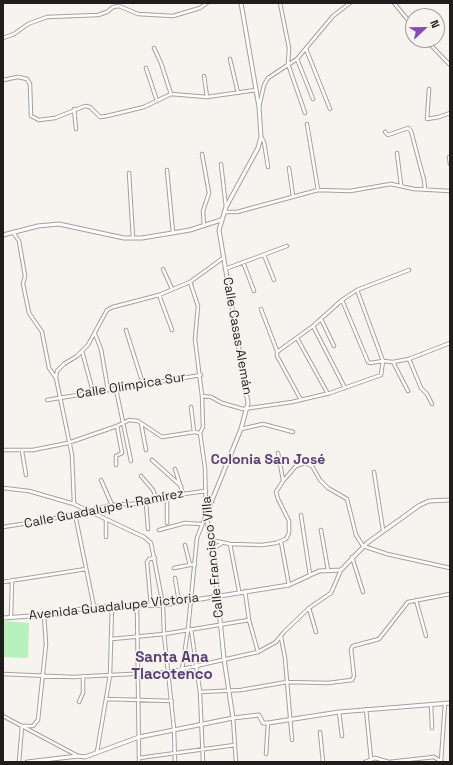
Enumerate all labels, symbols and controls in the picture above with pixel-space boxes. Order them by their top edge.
north arrow [405,8,445,48]
text: N [427,18,443,30]
street label: Calle Casas Alemán [219,276,255,396]
street label: Calle Olímpica Sur [75,370,187,402]
district label: Colonia San José [211,452,325,468]
street label: Calle Guadalupe I. Ramírez [23,486,185,532]
street label: Calle Francisco Villa [199,495,227,619]
street label: Avenida Guadalupe Victoria [28,590,200,624]
district label: Santa Ana Tlacotenco [131,649,213,684]

